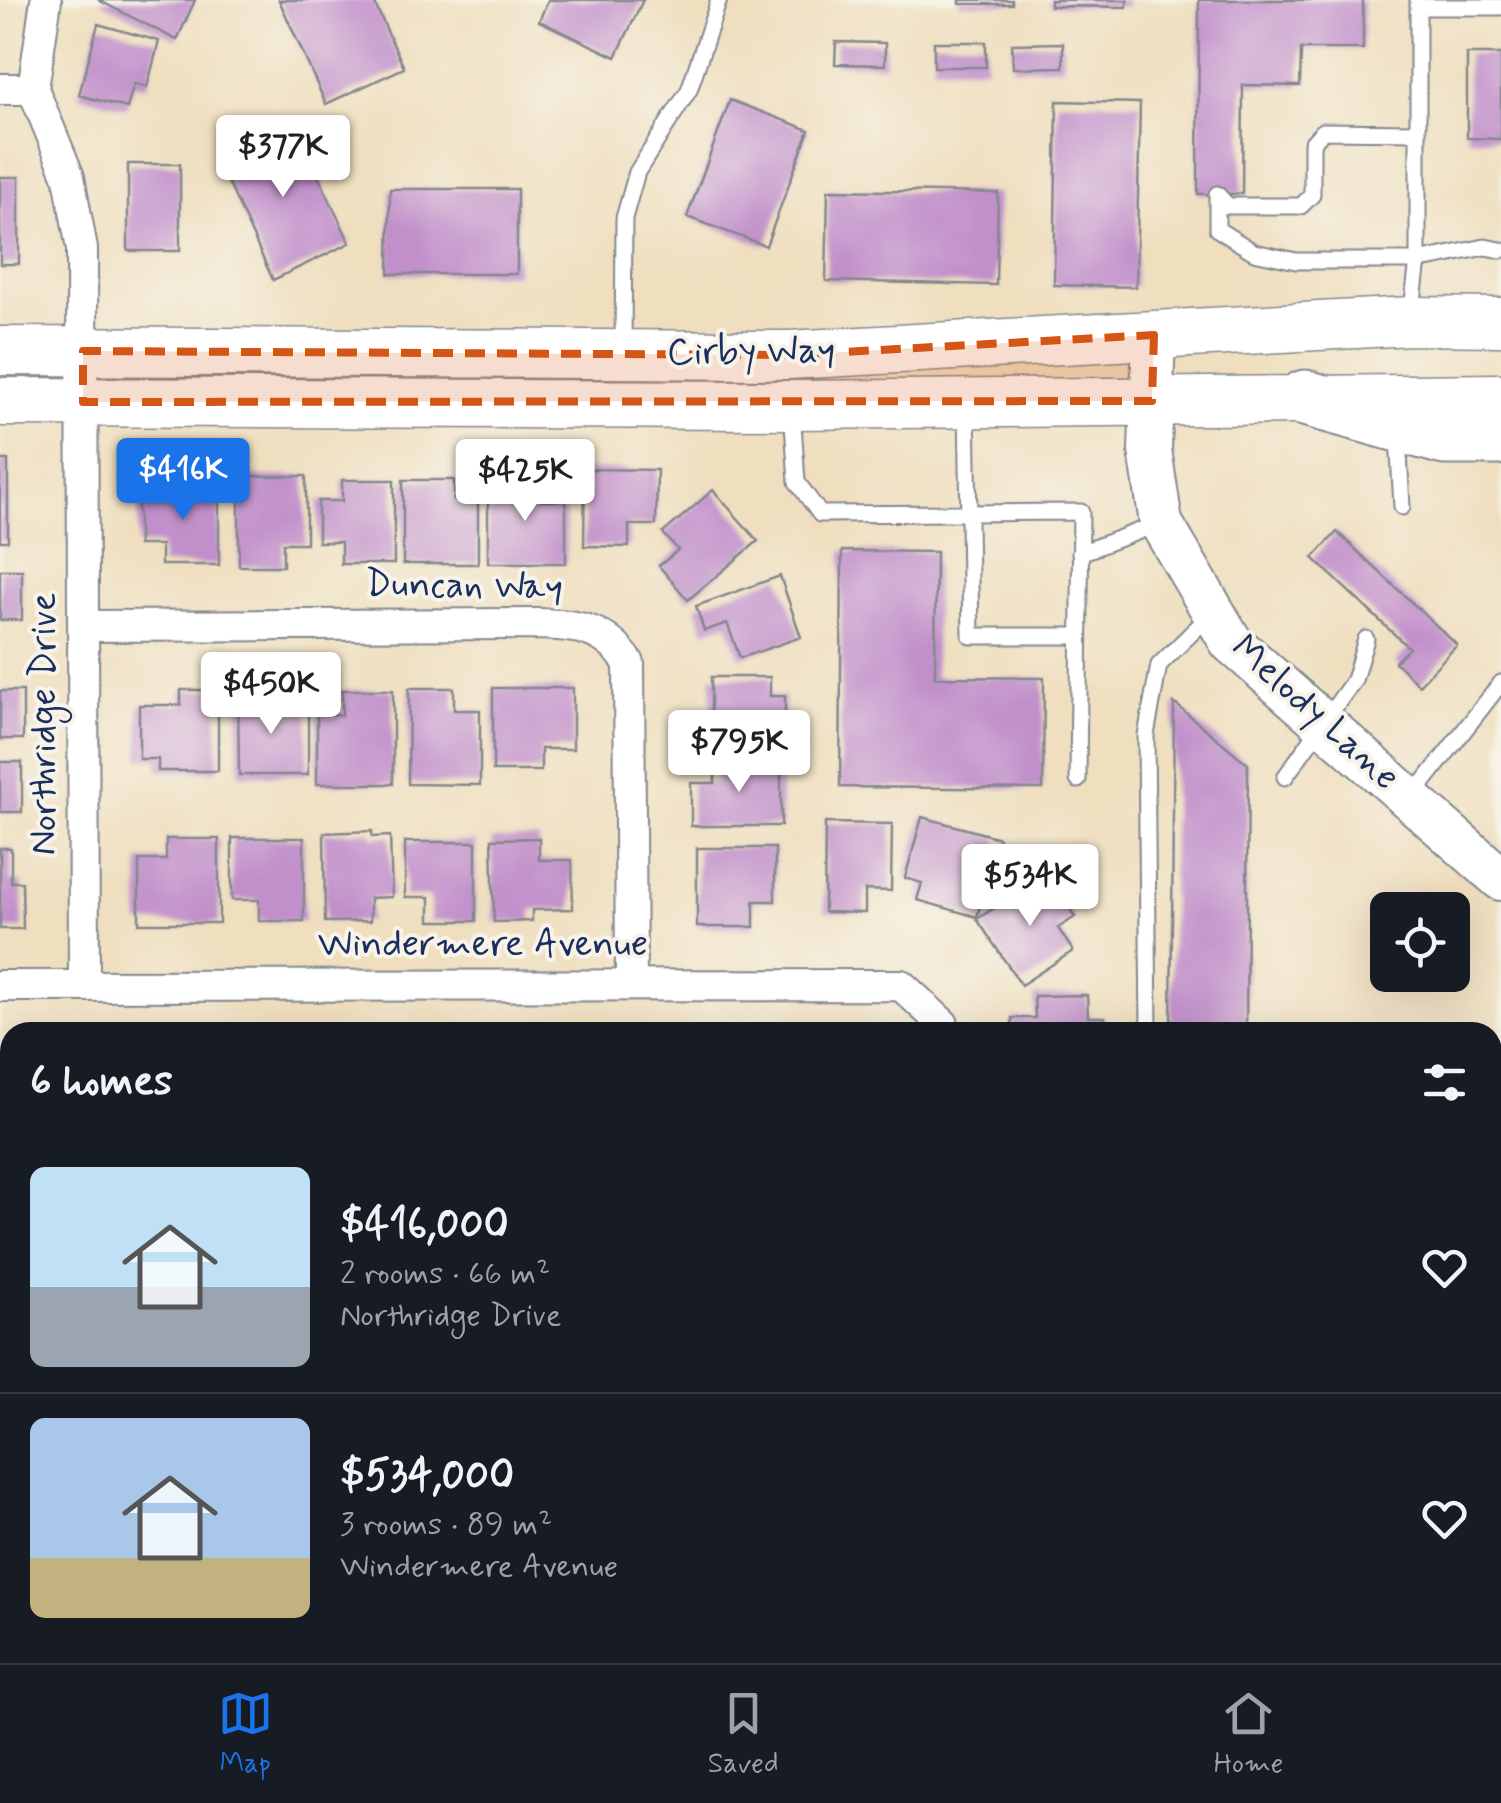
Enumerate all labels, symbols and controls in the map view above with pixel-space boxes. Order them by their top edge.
pin: $377K [213,115,353,200]
text: $377K [238,126,328,168]
street label: Cirby Way [666,326,836,378]
pin: $416K [113,438,253,523]
pin: $425K [455,439,595,524]
text: $416K [139,449,227,491]
text: $425K [478,450,572,492]
street label: Duncan Way [365,560,563,612]
street label: Northridge Drive [20,593,73,856]
street label: Melody Lane [1220,624,1410,802]
pin: $450K [201,652,341,737]
text: $450K [223,663,319,705]
pin: $795K [669,710,809,795]
text: $795K [690,721,788,763]
pin: $534K [960,844,1100,929]
text: $534K [984,855,1077,897]
map controls [1370,892,1470,992]
button: locate [1370,892,1470,992]
street label: Windermere Avenue [318,920,648,969]
text: 6 homes [30,1055,173,1110]
icon: filters [1417,1055,1472,1110]
text: $416,000 [340,1198,509,1253]
icon: home [110,1207,230,1327]
icon: heart [1417,1240,1472,1295]
text: 2 rooms · 66 m² [340,1253,550,1295]
text: Northridge Drive [340,1295,561,1337]
text: $534,000 [340,1449,514,1504]
icon: home [110,1458,230,1578]
icon: heart [1417,1491,1472,1546]
text: 3 rooms · 89 m² [340,1504,552,1546]
text: Windermere Avenue [340,1546,618,1588]
tab: Map [218,1686,273,1783]
tab: Saved [708,1686,779,1783]
tab: Home [1214,1686,1283,1783]

